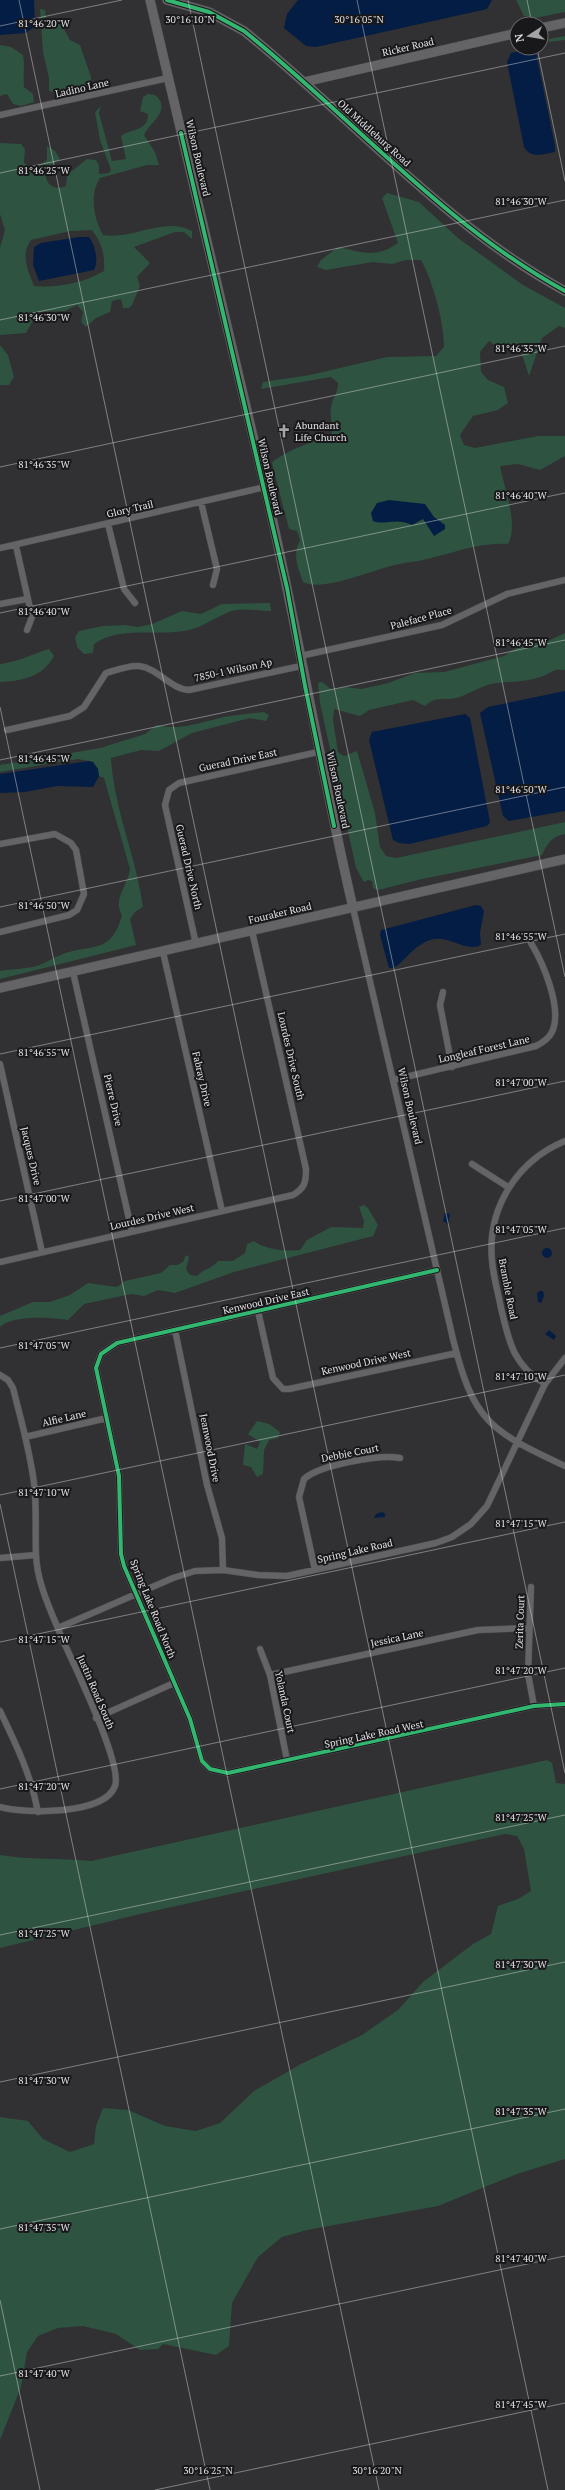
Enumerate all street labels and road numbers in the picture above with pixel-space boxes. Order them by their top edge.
street label: Ricker Road [381,35,436,59]
street label: Ladino Lane [54,76,110,100]
street label: Old Middleburg Road [335,97,414,170]
street label: Wilson Boulevard [183,118,213,198]
street label: Wilson Boulevard [255,437,285,517]
street label: Glory Trail [105,497,155,521]
street label: Paleface Place [389,604,453,632]
street label: 7850-1 Wilson Ap [193,655,273,685]
street label: Guerad Drive East [198,745,279,775]
street label: Wilson Boulevard [323,750,353,830]
street label: Guerad Drive North [173,823,205,911]
street label: Fouraker Road [247,899,313,927]
street label: Lourdes Drive South [274,1010,308,1102]
street label: Longleaf Forest Lane [437,1032,531,1066]
street label: Fabray Drive [189,1050,215,1108]
street label: Wilson Boulevard [395,1066,425,1146]
street label: Pierre Drive [101,1073,125,1127]
street label: Jacques Drive [18,1125,44,1187]
street label: Lourdes Drive West [109,1201,196,1233]
street label: Bramble Road [496,1257,520,1321]
street label: Kenwood Drive East [221,1285,311,1317]
street label: Kenwood Drive West [320,1346,412,1378]
street label: Alfie Lane [41,1407,87,1429]
street label: Jeanwood Drive [197,1413,223,1483]
street label: Debbie Court [320,1441,380,1465]
street label: Spring Lake Road [316,1536,394,1566]
street label: Spring Lake Road North [127,1558,179,1660]
street label: Zerita Court [513,1595,527,1649]
street label: Jessica Lane [369,1626,425,1650]
street label: Justin Road South [74,1653,118,1731]
street label: Yolanda Court [272,1670,298,1734]
street label: Spring Lake Road West [323,1717,425,1751]

